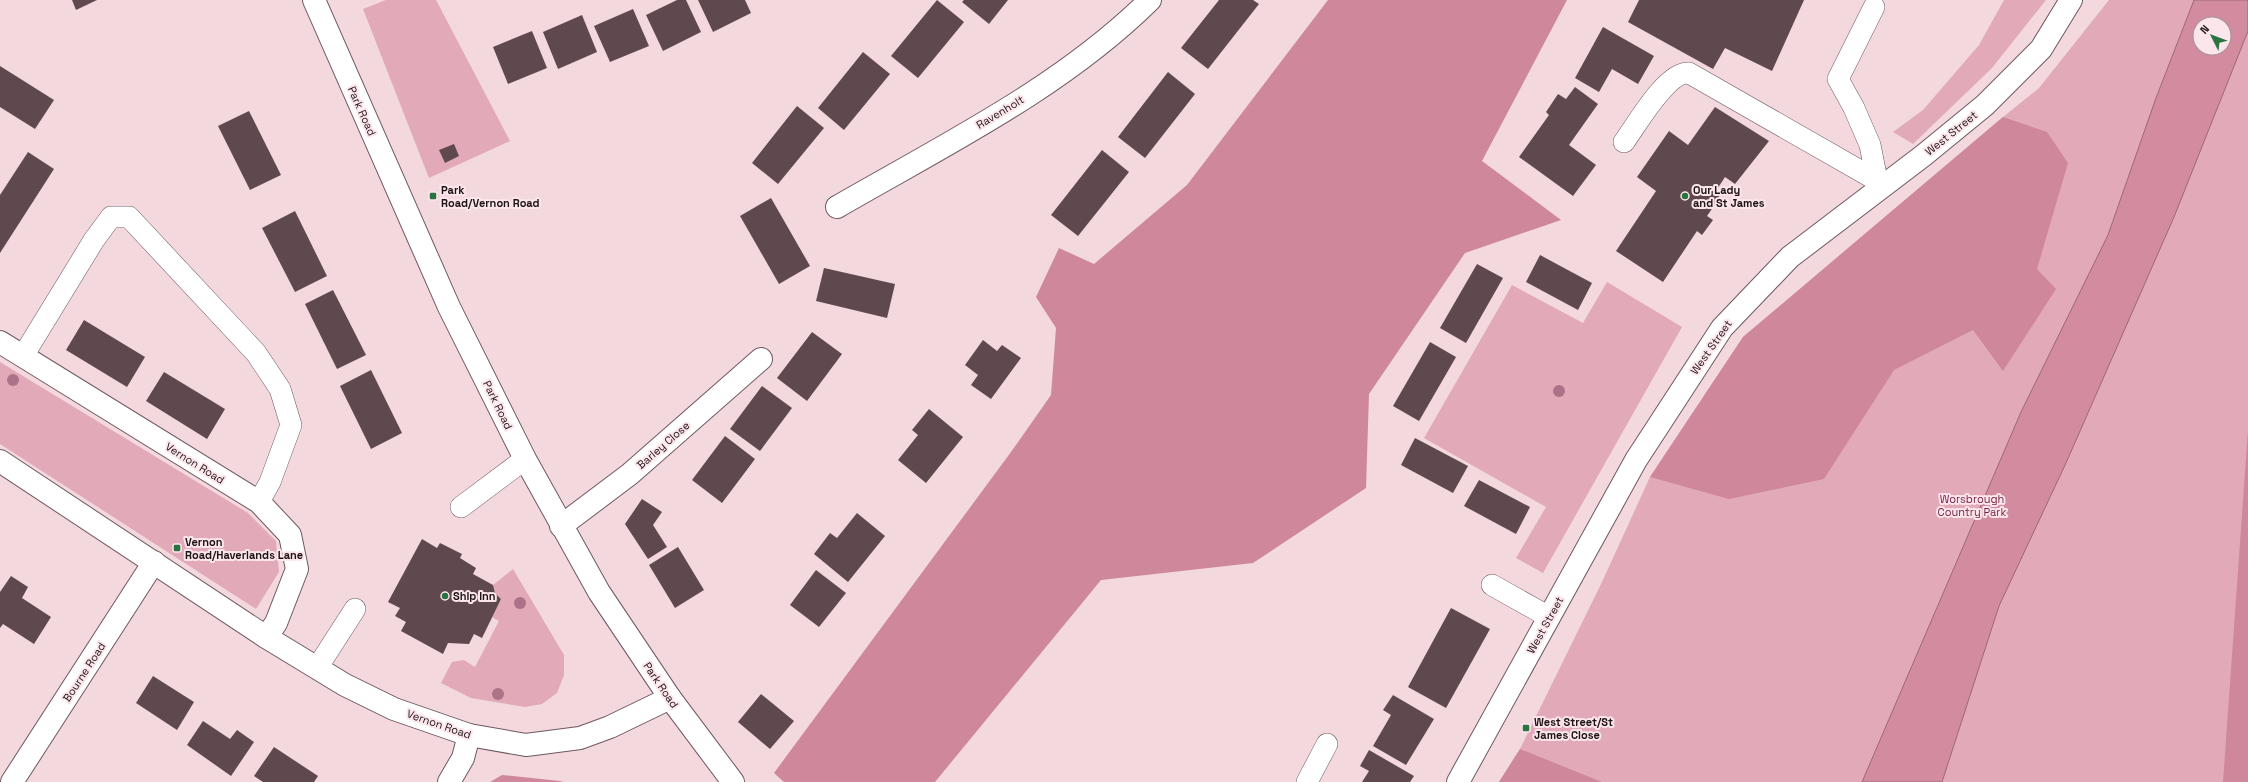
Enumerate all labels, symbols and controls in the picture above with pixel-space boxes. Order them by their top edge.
north arrow [2192,16,2232,56]
text: N [2197,22,2212,37]
street label: Park Road [345,84,379,138]
street label: Ravenholt [974,92,1026,132]
street label: West Street [1922,108,1980,158]
place label: Park Road/Vernon Road [441,183,540,210]
place label: Our Lady and St James [1693,183,1765,210]
marker: Park Road/Vernon Road [428,191,438,201]
marker: Our Lady and St James [1680,191,1690,201]
street label: West Street [1687,317,1735,377]
street label: Park Road [480,378,516,432]
street label: Barley Close [634,418,692,472]
street label: Vernon Road [163,439,227,487]
park label: Worsbrough Country Park [1938,492,2006,519]
place label: Vernon Road/Haverlands Lane [185,535,303,562]
marker: Vernon Road/Haverlands Lane [172,543,182,553]
place label: Ship Inn [453,589,496,603]
marker: Ship Inn [440,591,450,601]
street label: West Street [1524,594,1566,656]
street label: Bourne Road [60,640,108,704]
street label: Park Road [640,659,682,711]
street label: Vernon Road [405,706,473,742]
place label: West Street/St James Close [1534,715,1613,742]
marker: West Street/St James Close [1521,723,1531,733]

